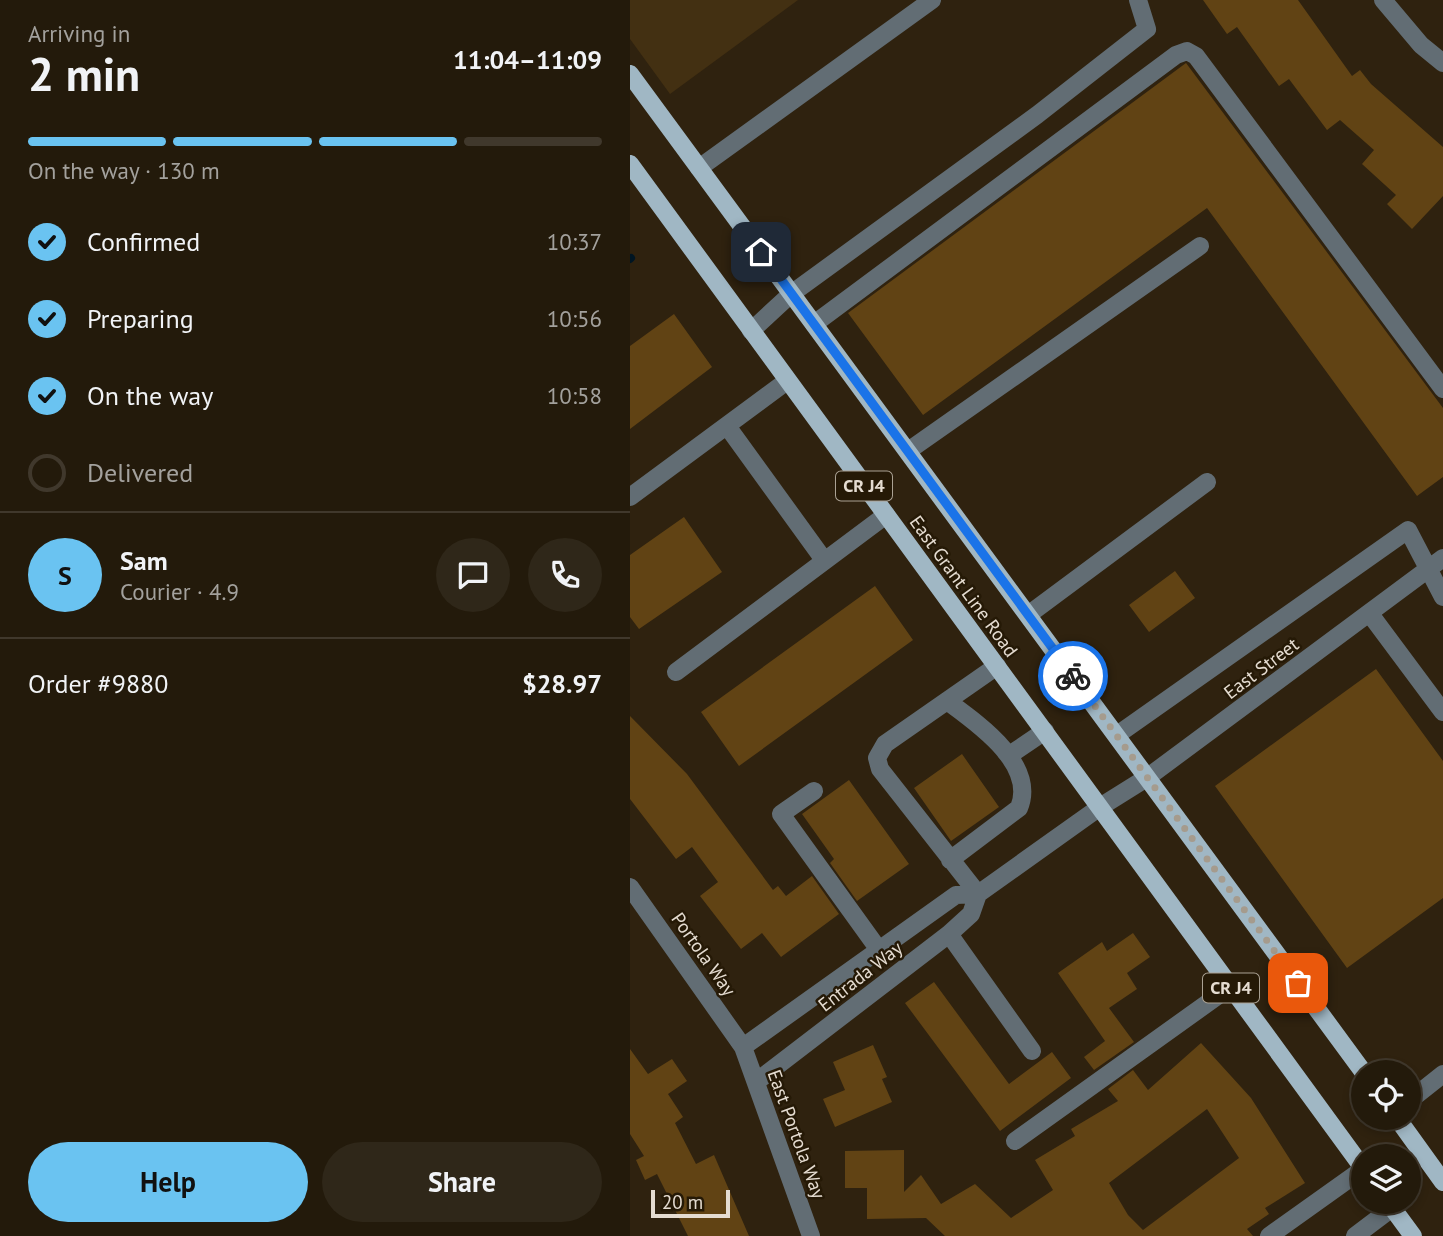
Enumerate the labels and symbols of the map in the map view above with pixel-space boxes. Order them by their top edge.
pin [731,222,791,282]
road number: CR J4 [836,472,892,500]
street label: East Grant Line Road [905,511,1023,661]
street label: East Street [1219,632,1304,704]
courier [1038,641,1108,711]
street label: Portola Way [666,908,742,1001]
street label: Entrada Way [813,936,907,1016]
pin [1268,953,1328,1013]
road number: CR J4 [1203,973,1259,1002]
street label: East Portola Way [763,1066,832,1202]
scale bar [651,1187,730,1219]

